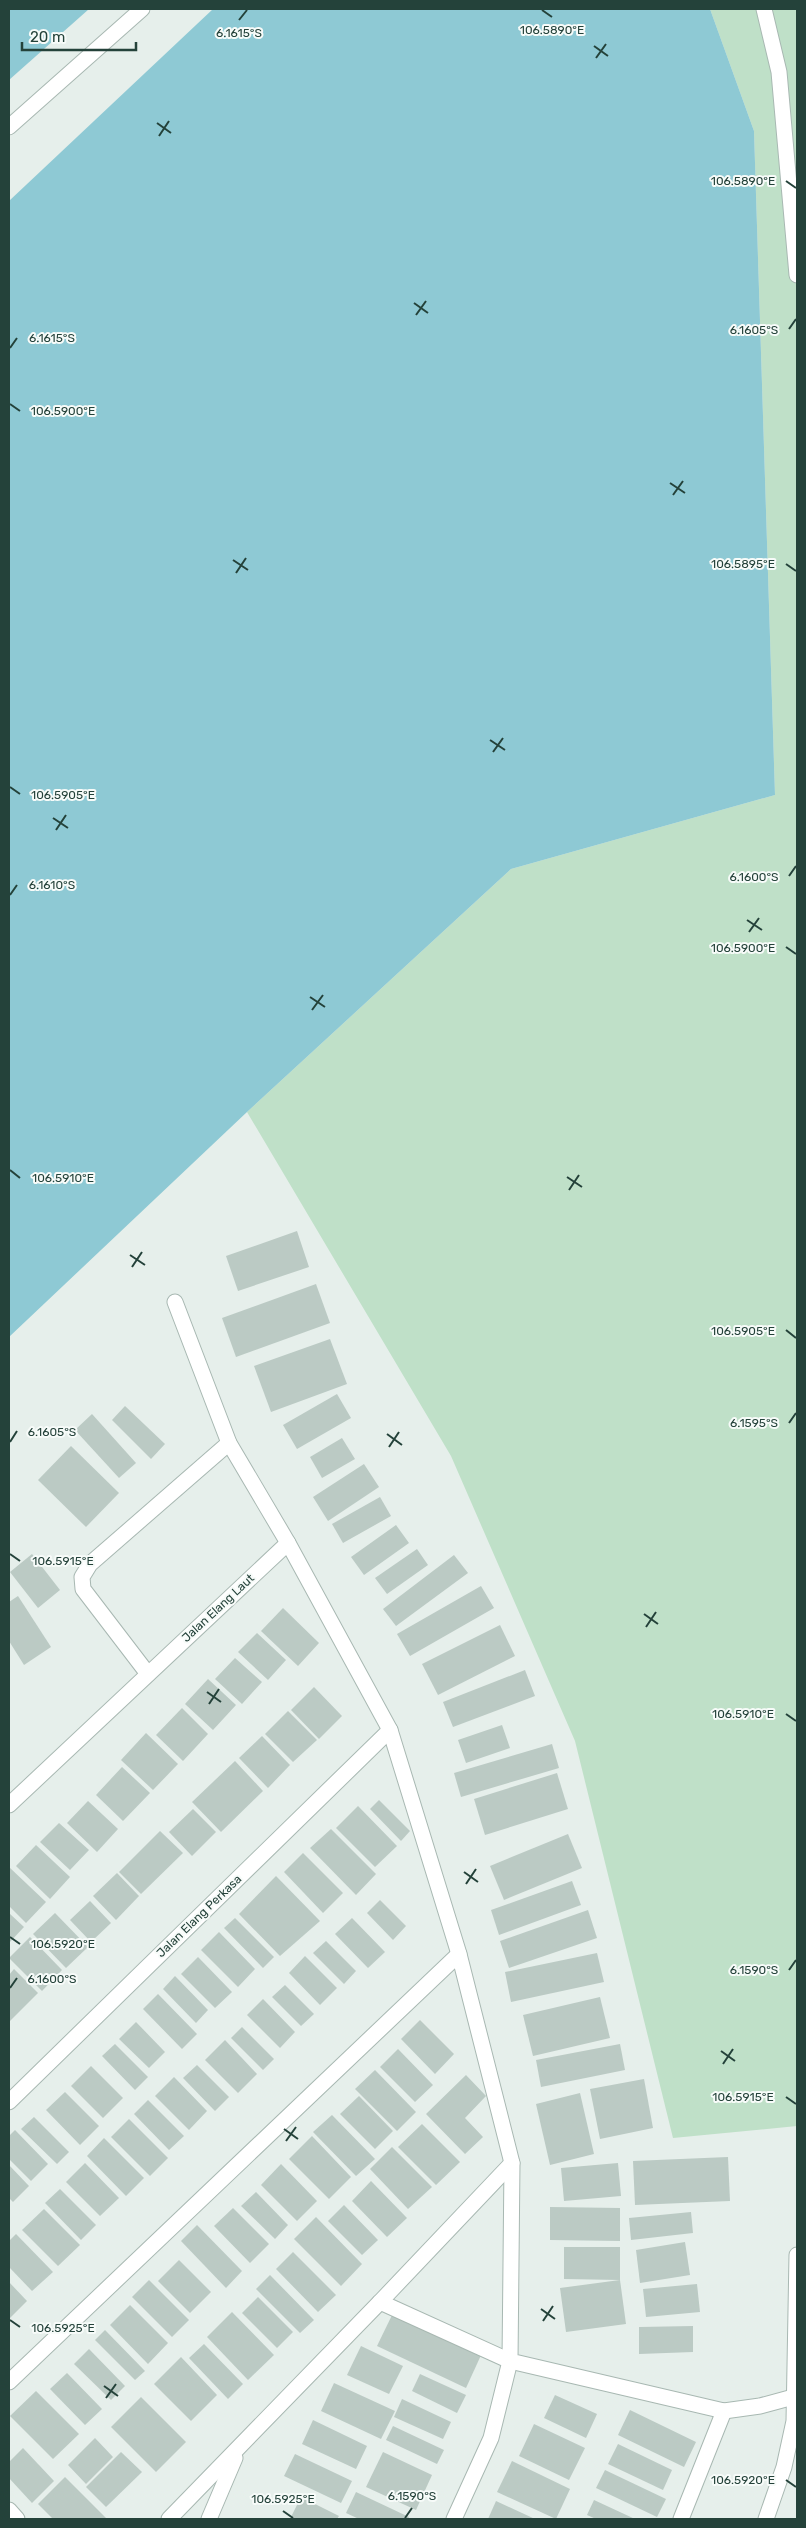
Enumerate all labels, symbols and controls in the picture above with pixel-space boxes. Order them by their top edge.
scale bar [22,20,136,52]
text: 106.5890°E [520,23,584,37]
text: 6.1615°S [216,26,262,40]
text: 20 m [30,28,65,46]
text: 106.5890°E [711,174,775,188]
text: 6.1605°S [730,323,778,337]
text: 6.1615°S [29,331,75,345]
text: 106.5900°E [31,404,95,418]
text: 106.5895°E [711,557,775,571]
text: 106.5905°E [31,788,95,802]
text: 6.1600°S [729,870,779,884]
text: 6.1610°S [29,878,75,892]
text: 106.5900°E [711,941,775,955]
text: 106.5910°E [32,1171,94,1185]
text: 106.5905°E [711,1324,775,1338]
text: 6.1595°S [730,1416,778,1430]
text: 6.1605°S [28,1425,76,1439]
text: 106.5915°E [32,1554,94,1568]
street label: Jalan Elang Laut [179,1571,257,1645]
text: 106.5910°E [712,1707,774,1721]
street label: Jalan Elang Perkasa [154,1872,244,1960]
text: 106.5920°E [31,1937,95,1951]
text: 6.1590°S [730,1963,778,1977]
text: 6.1600°S [27,1972,77,1986]
text: 106.5915°E [712,2090,774,2104]
text: 106.5925°E [31,2321,95,2335]
text: 106.5920°E [711,2473,775,2487]
text: 6.1590°S [388,2489,436,2503]
text: 106.5925°E [251,2492,315,2506]

